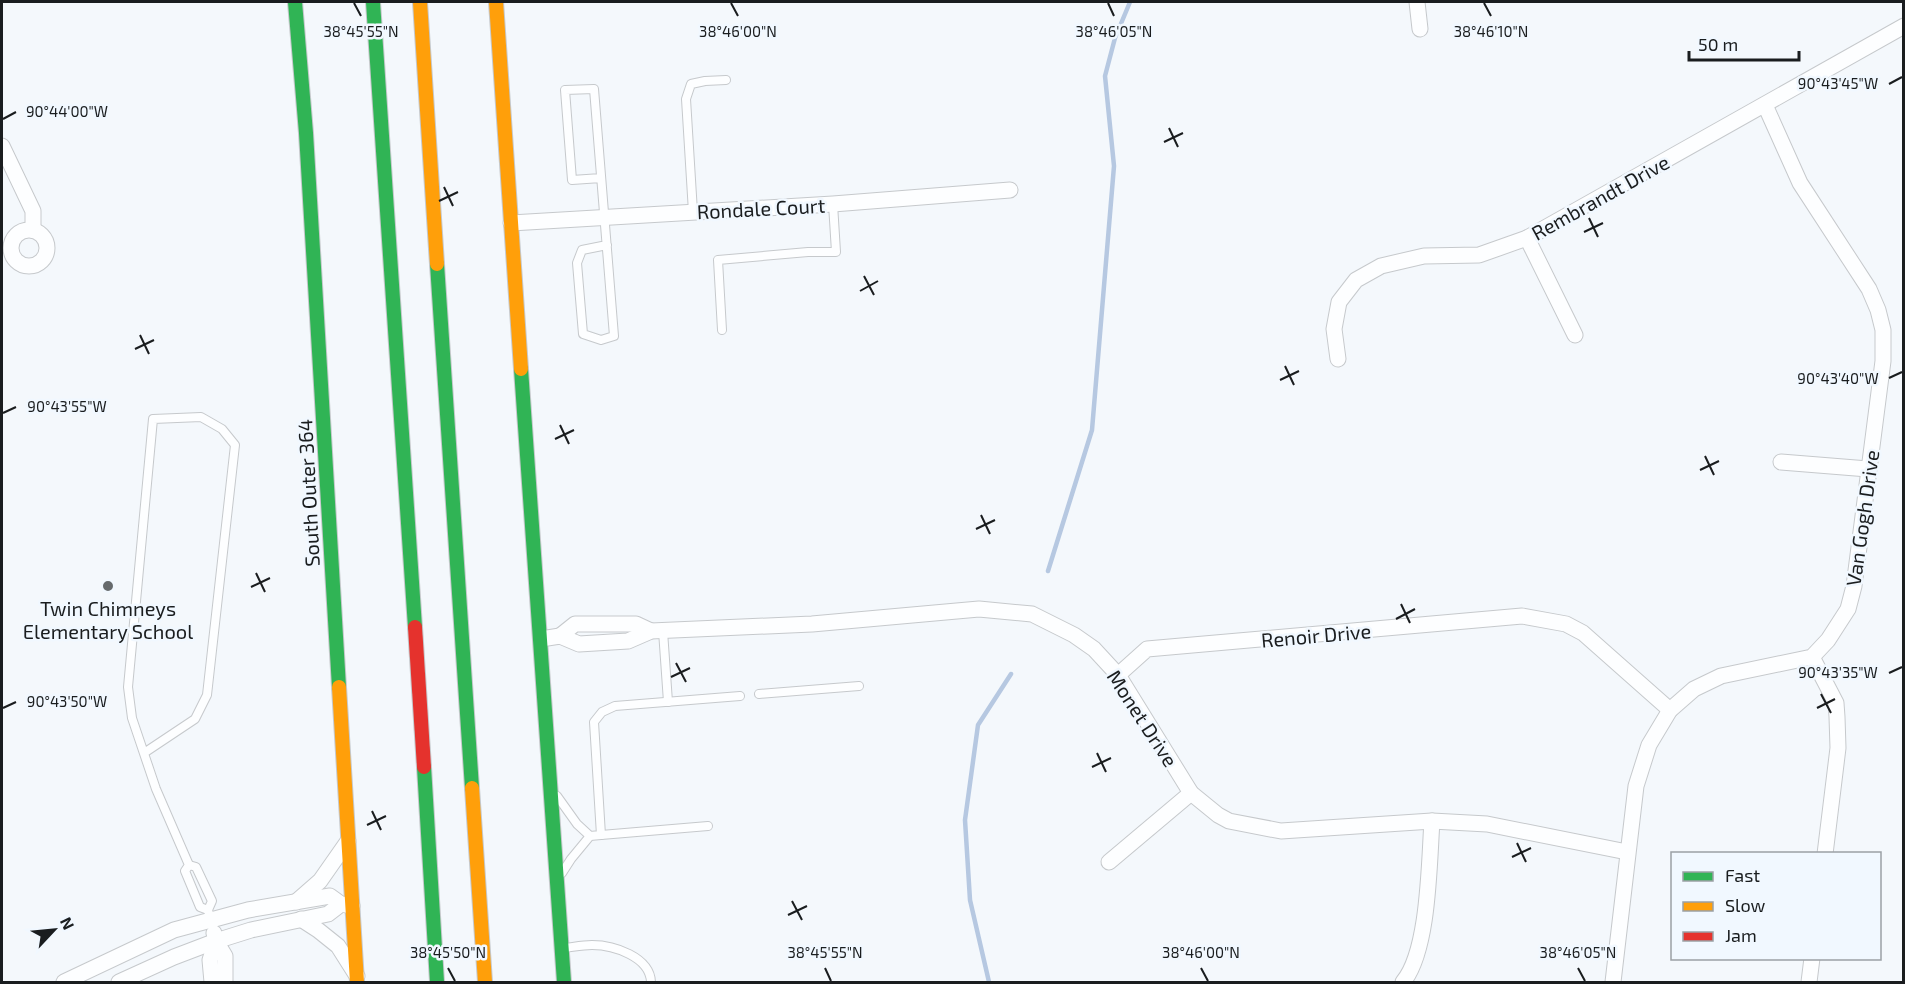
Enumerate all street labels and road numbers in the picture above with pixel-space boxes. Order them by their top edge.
street label: Rembrandt Drive [1527,149,1673,245]
street label: Rondale Court [696,193,826,223]
street label: South Outer 364 [292,419,324,567]
street label: Van Gogh Drive [1841,448,1883,588]
street label: Renoir Drive [1260,618,1372,652]
street label: Monet Drive [1103,665,1183,771]

